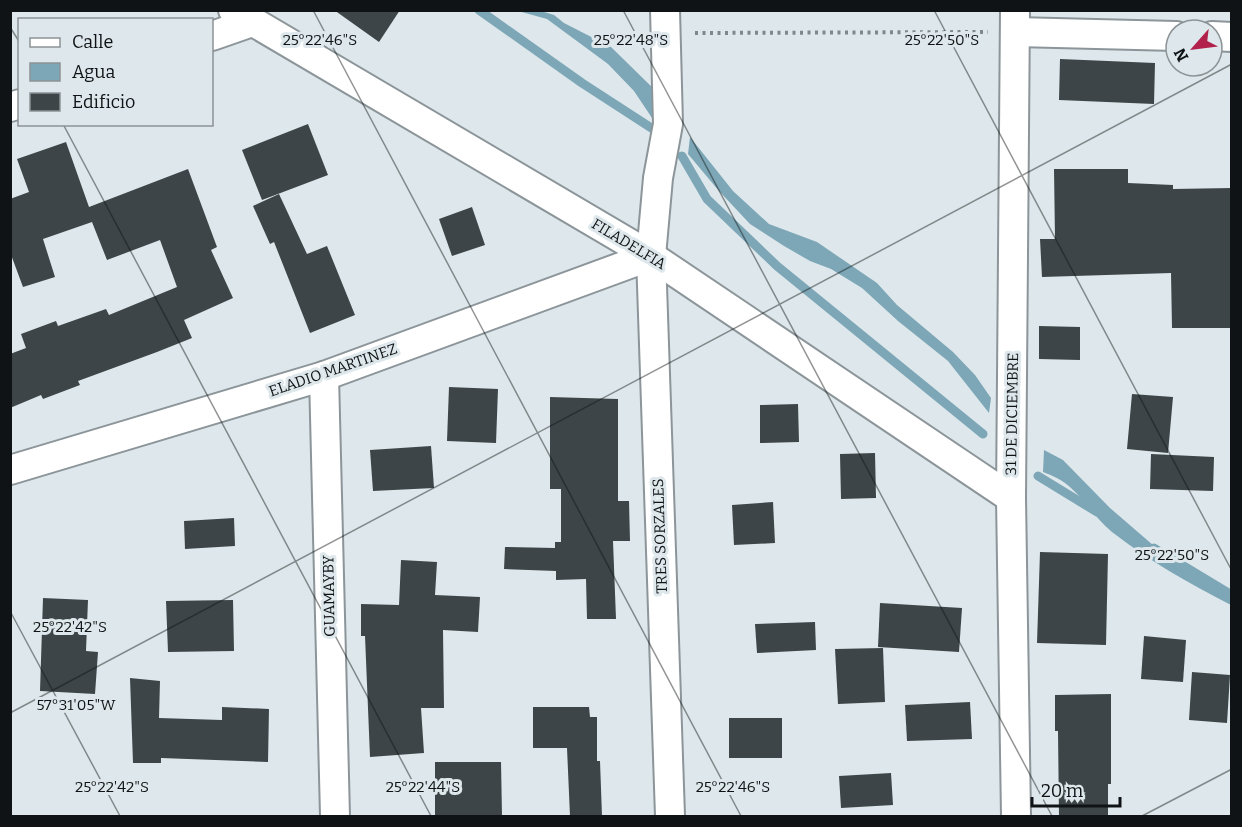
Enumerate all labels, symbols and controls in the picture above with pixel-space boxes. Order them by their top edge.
legend [18,18,213,126]
north arrow [1164,18,1224,78]
text: Calle [72,31,113,53]
text: 25°22'46"S [283,31,357,49]
text: 25°22'48"S [594,31,668,49]
text: 25°22'50"S [905,31,979,49]
text: N [1170,45,1192,65]
text: Agua [72,61,116,83]
text: Edificio [72,91,135,113]
street label: FILADELFIA [589,215,670,273]
street label: ELADIO MARTINEZ [266,340,400,400]
street label: 31 DE DICIEMBRE [1002,352,1022,476]
street label: TRES SORZALES [649,478,671,594]
text: 25°22'50"S [1135,546,1209,564]
street label: GUAMAYBY [319,555,339,637]
text: 25°22'42"S [33,618,107,636]
text: 57°31'05"W [36,696,116,714]
scale bar [1032,770,1120,808]
text: 25°22'42"S [75,778,149,796]
text: 25°22'44"S [386,778,460,796]
text: 25°22'46"S [696,778,770,796]
text: 20 m [1041,780,1083,802]

